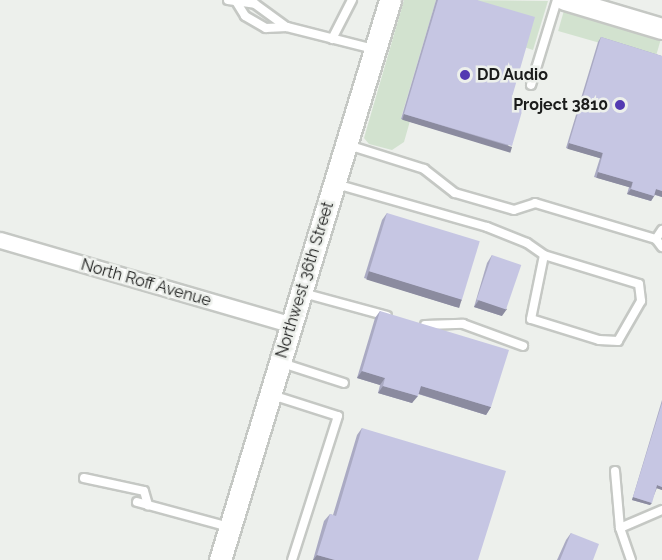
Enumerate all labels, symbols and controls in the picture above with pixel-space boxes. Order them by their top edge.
place label: DD Audio [477,65,548,85]
marker: DD Audio [458,68,472,82]
place label: Project 3810 [513,95,608,115]
marker: Project 3810 [613,98,627,112]
street label: Northwest 36th Street [272,200,338,360]
street label: North Roff Avenue [78,255,214,311]

